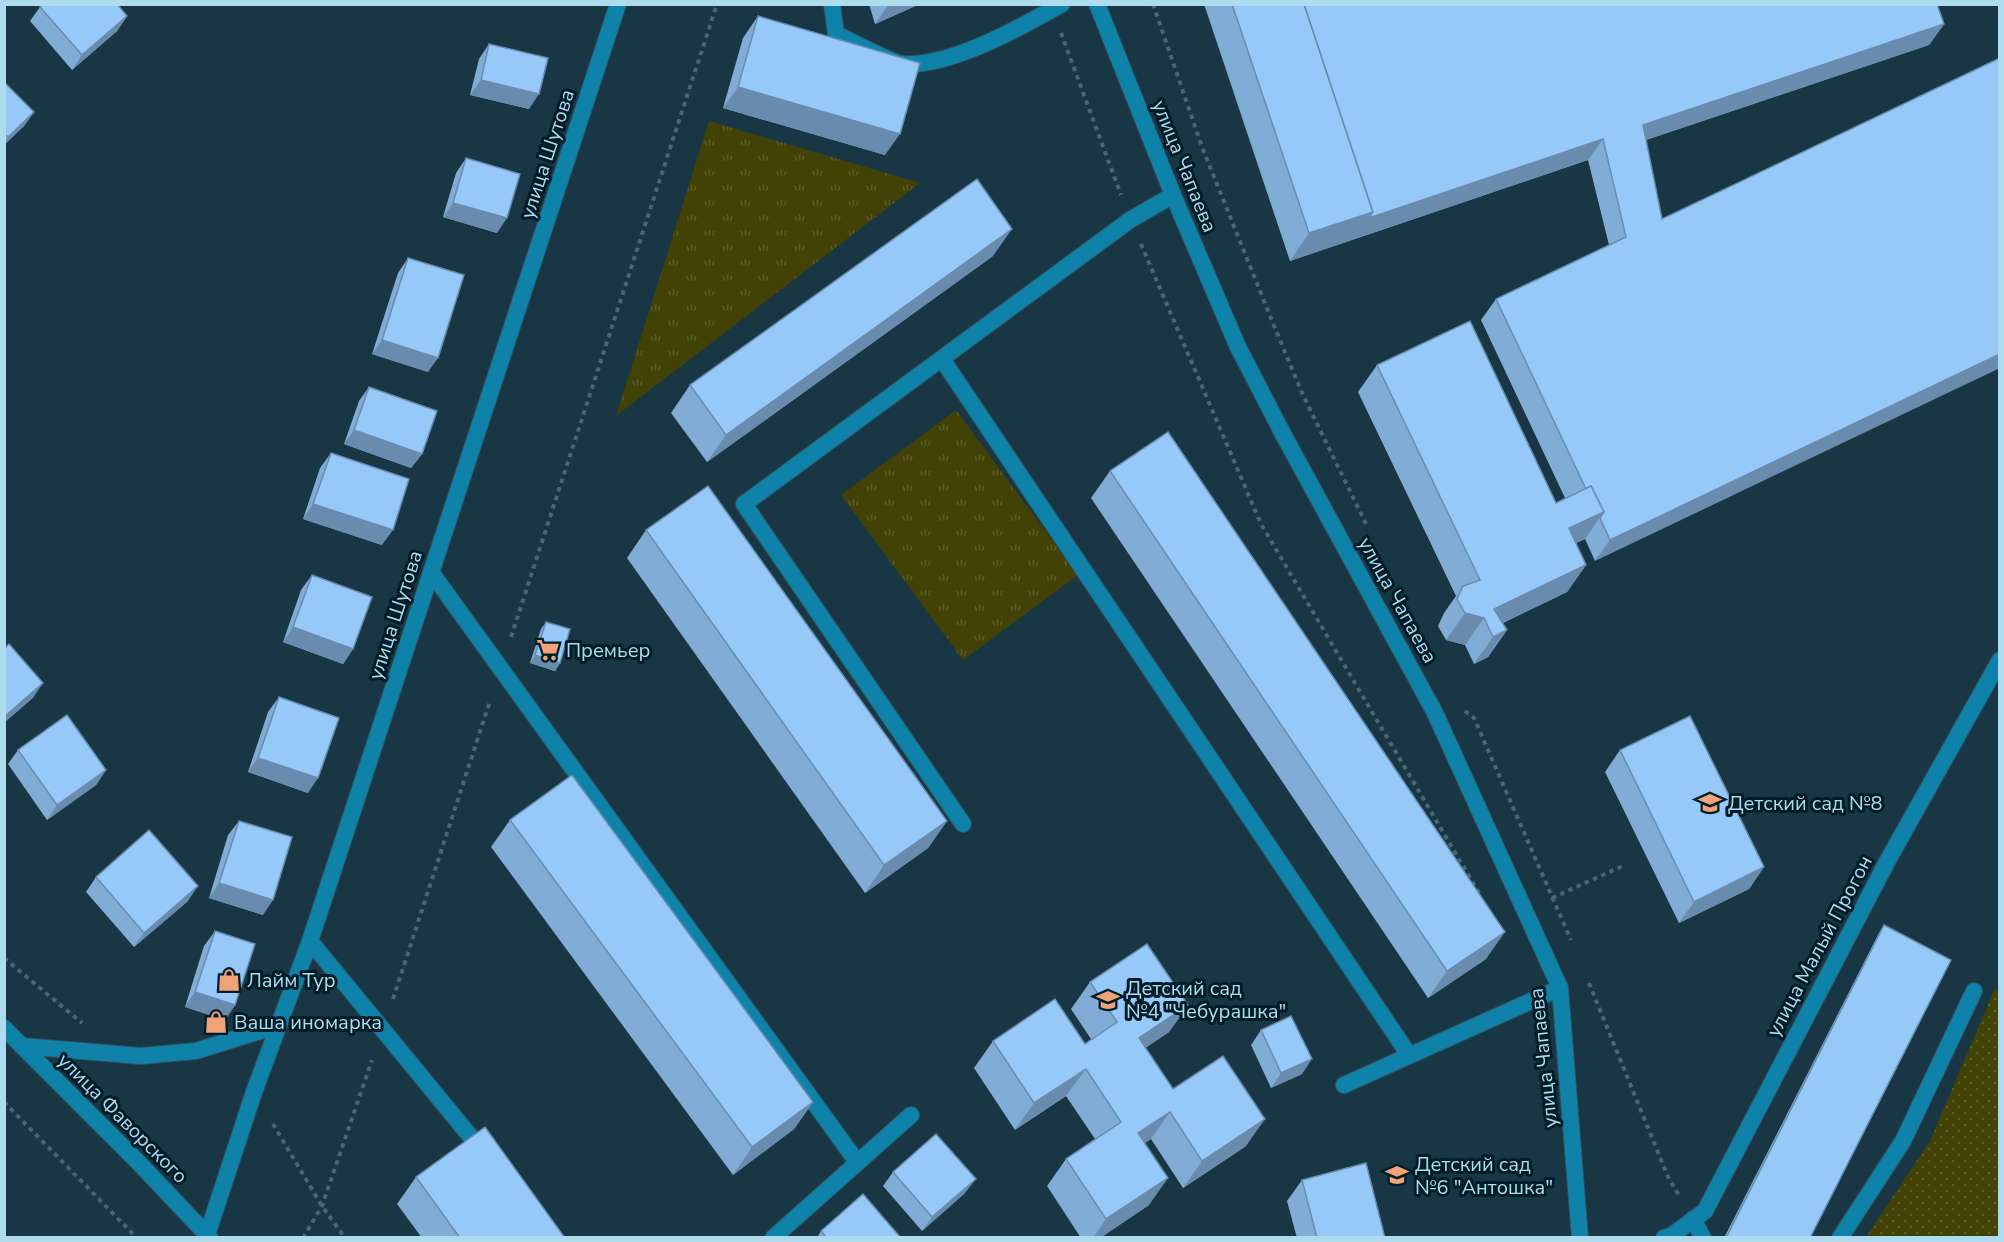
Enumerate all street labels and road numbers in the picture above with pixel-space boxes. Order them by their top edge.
street label: улица Шутова [514,86,581,222]
street label: улица Чапаева [1146,96,1223,236]
street label: улица Чапаева [1352,532,1443,668]
street label: улица Шутова [362,547,429,683]
street label: улица Малый Прогон [1760,851,1879,1042]
street label: улица Чапаева [1523,987,1564,1129]
street label: улица Фаворского [52,1047,194,1189]

